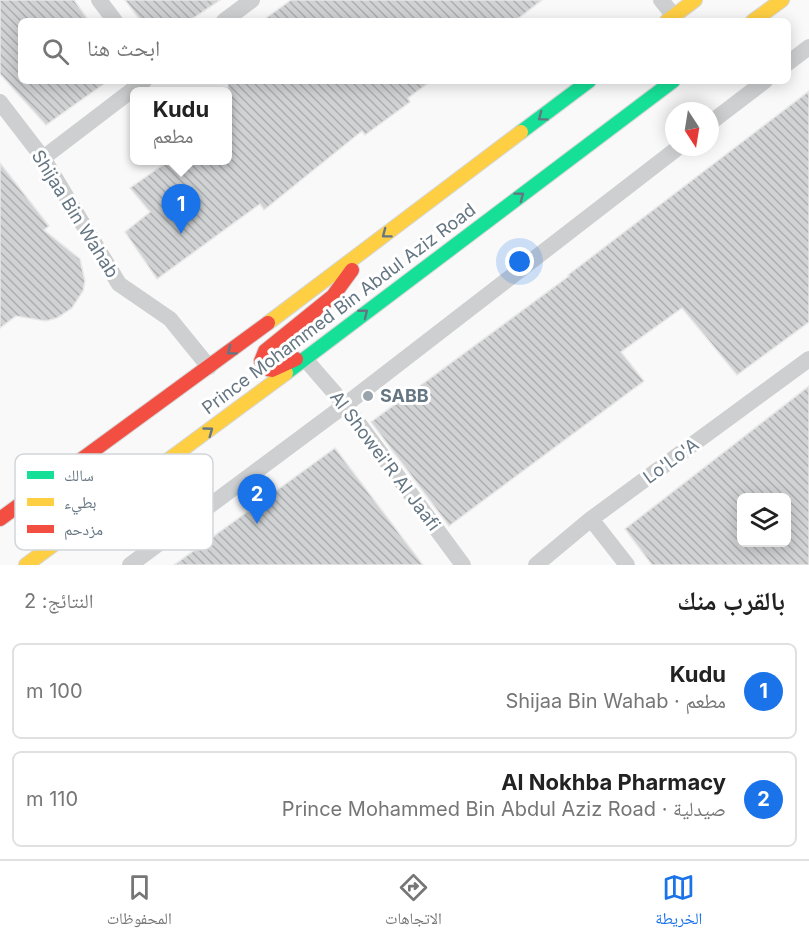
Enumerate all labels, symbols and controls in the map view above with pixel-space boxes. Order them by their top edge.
search box [18,18,791,84]
icon: search [39,35,72,68]
text: ابحث هنا [87,35,160,61]
popup [130,87,232,165]
text: Kudu [153,96,209,122]
north arrow [665,102,719,156]
one-way arrow [538,109,549,120]
text: مطعم [153,124,193,148]
street label: Shijaa Bin Wahab [28,146,123,282]
pin: 1 [162,184,201,234]
one-way arrow [513,192,524,203]
street label: Prince Mohammed Bin Abdul Aziz Road [198,199,480,418]
one-way arrow [382,227,393,238]
your location [505,247,534,276]
one-way arrow [358,310,369,321]
one-way arrow [226,344,237,355]
place label: SABB [380,385,429,406]
street label: Al Showei'R Al Jaafi [326,387,445,535]
marker: SABB [361,389,375,403]
one-way arrow [202,427,213,438]
street label: Lo'Lo'A [639,434,702,488]
legend [15,454,213,550]
text: سالك [64,465,94,485]
pin: 2 [238,474,276,524]
text: بطيء [64,492,96,515]
map controls [737,493,791,547]
button: layers [737,493,791,547]
text: مزدحم [64,519,103,540]
text: بالقرب منك [677,585,785,616]
text: النتائج: 2 [24,589,94,613]
text: Kudu [670,661,726,687]
text: 100 m [26,679,83,703]
text: 1 [759,679,768,703]
text: مطعم · Shijaa Bin Wahab [505,689,726,713]
text: Al Nokhba Pharmacy [501,769,726,795]
text: 110 m [26,787,78,811]
text: 2 [757,787,770,811]
text: صيدلية · Prince Mohammed Bin Abdul Aziz Road [282,797,726,821]
tab: المحفوظات [107,871,172,934]
tab: الاتجاهات [385,871,442,934]
tab: الخريطة [655,871,702,934]

